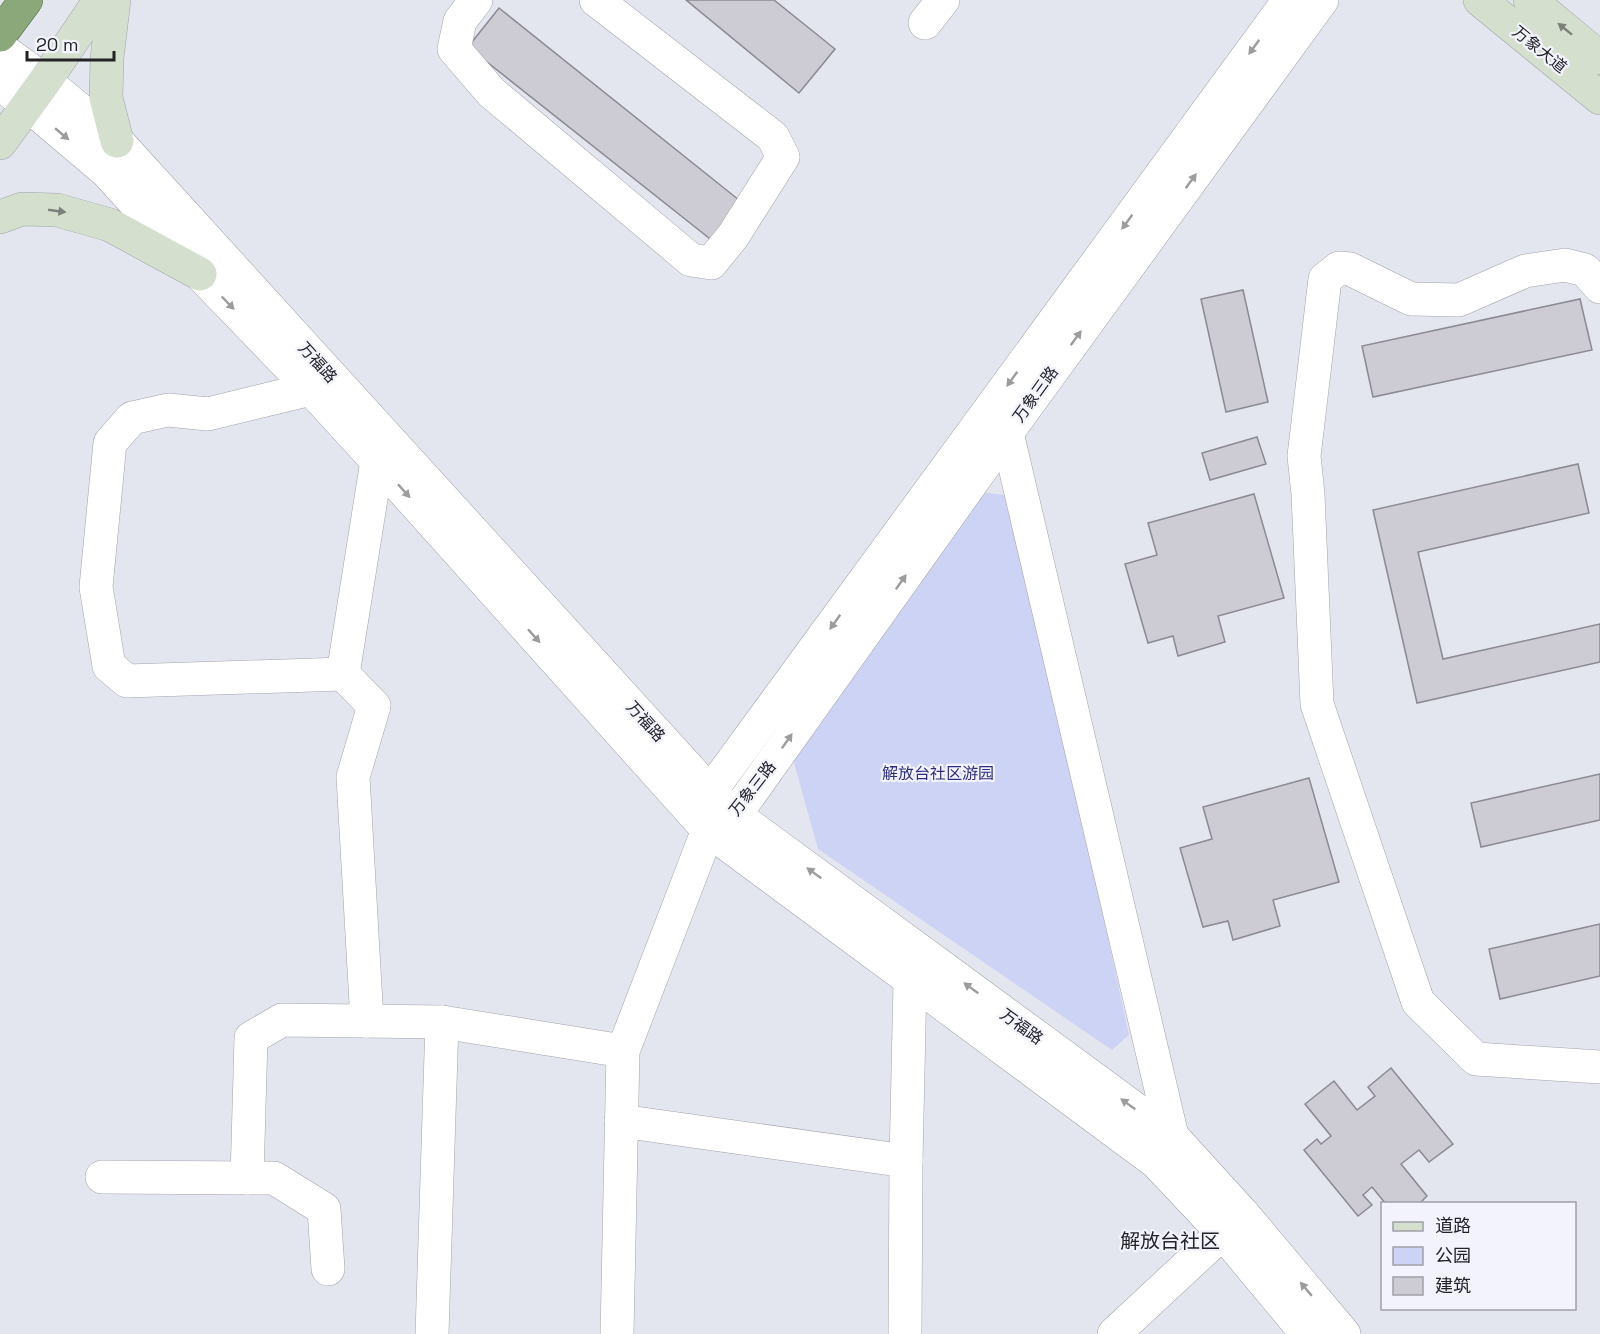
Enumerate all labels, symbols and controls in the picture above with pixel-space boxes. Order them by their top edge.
street label: 万象大道 [1508,21,1571,78]
one-way arrow [1557,22,1573,35]
scale bar [27,24,114,62]
text: 20 m [36,33,79,56]
one-way arrow [1248,39,1260,55]
one-way arrow [54,127,69,140]
one-way arrow [1184,173,1196,188]
one-way arrow [48,207,67,216]
one-way arrow [1121,213,1133,229]
one-way arrow [220,296,234,310]
one-way arrow [1070,331,1082,347]
street label: 万福路 [294,337,341,387]
street label: 万象三路 [1008,362,1063,426]
one-way arrow [1006,371,1018,387]
one-way arrow [397,483,410,498]
one-way arrow [894,574,906,589]
one-way arrow [829,613,841,629]
one-way arrow [527,629,541,644]
street label: 万福路 [622,696,669,746]
one-way arrow [781,733,793,749]
street label: 万象三路 [724,757,780,820]
park label: 解放台社区游园 [882,763,994,784]
one-way arrow [806,867,822,879]
one-way arrow [964,983,979,995]
street label: 万福路 [996,1004,1047,1049]
one-way arrow [1121,1098,1137,1110]
legend [1381,1202,1576,1310]
text: 道路 [1435,1214,1471,1237]
district label: 解放台社区 [1120,1228,1220,1254]
text: 公园 [1435,1244,1471,1267]
text: 建筑 [1435,1274,1471,1297]
one-way arrow [1300,1282,1313,1297]

